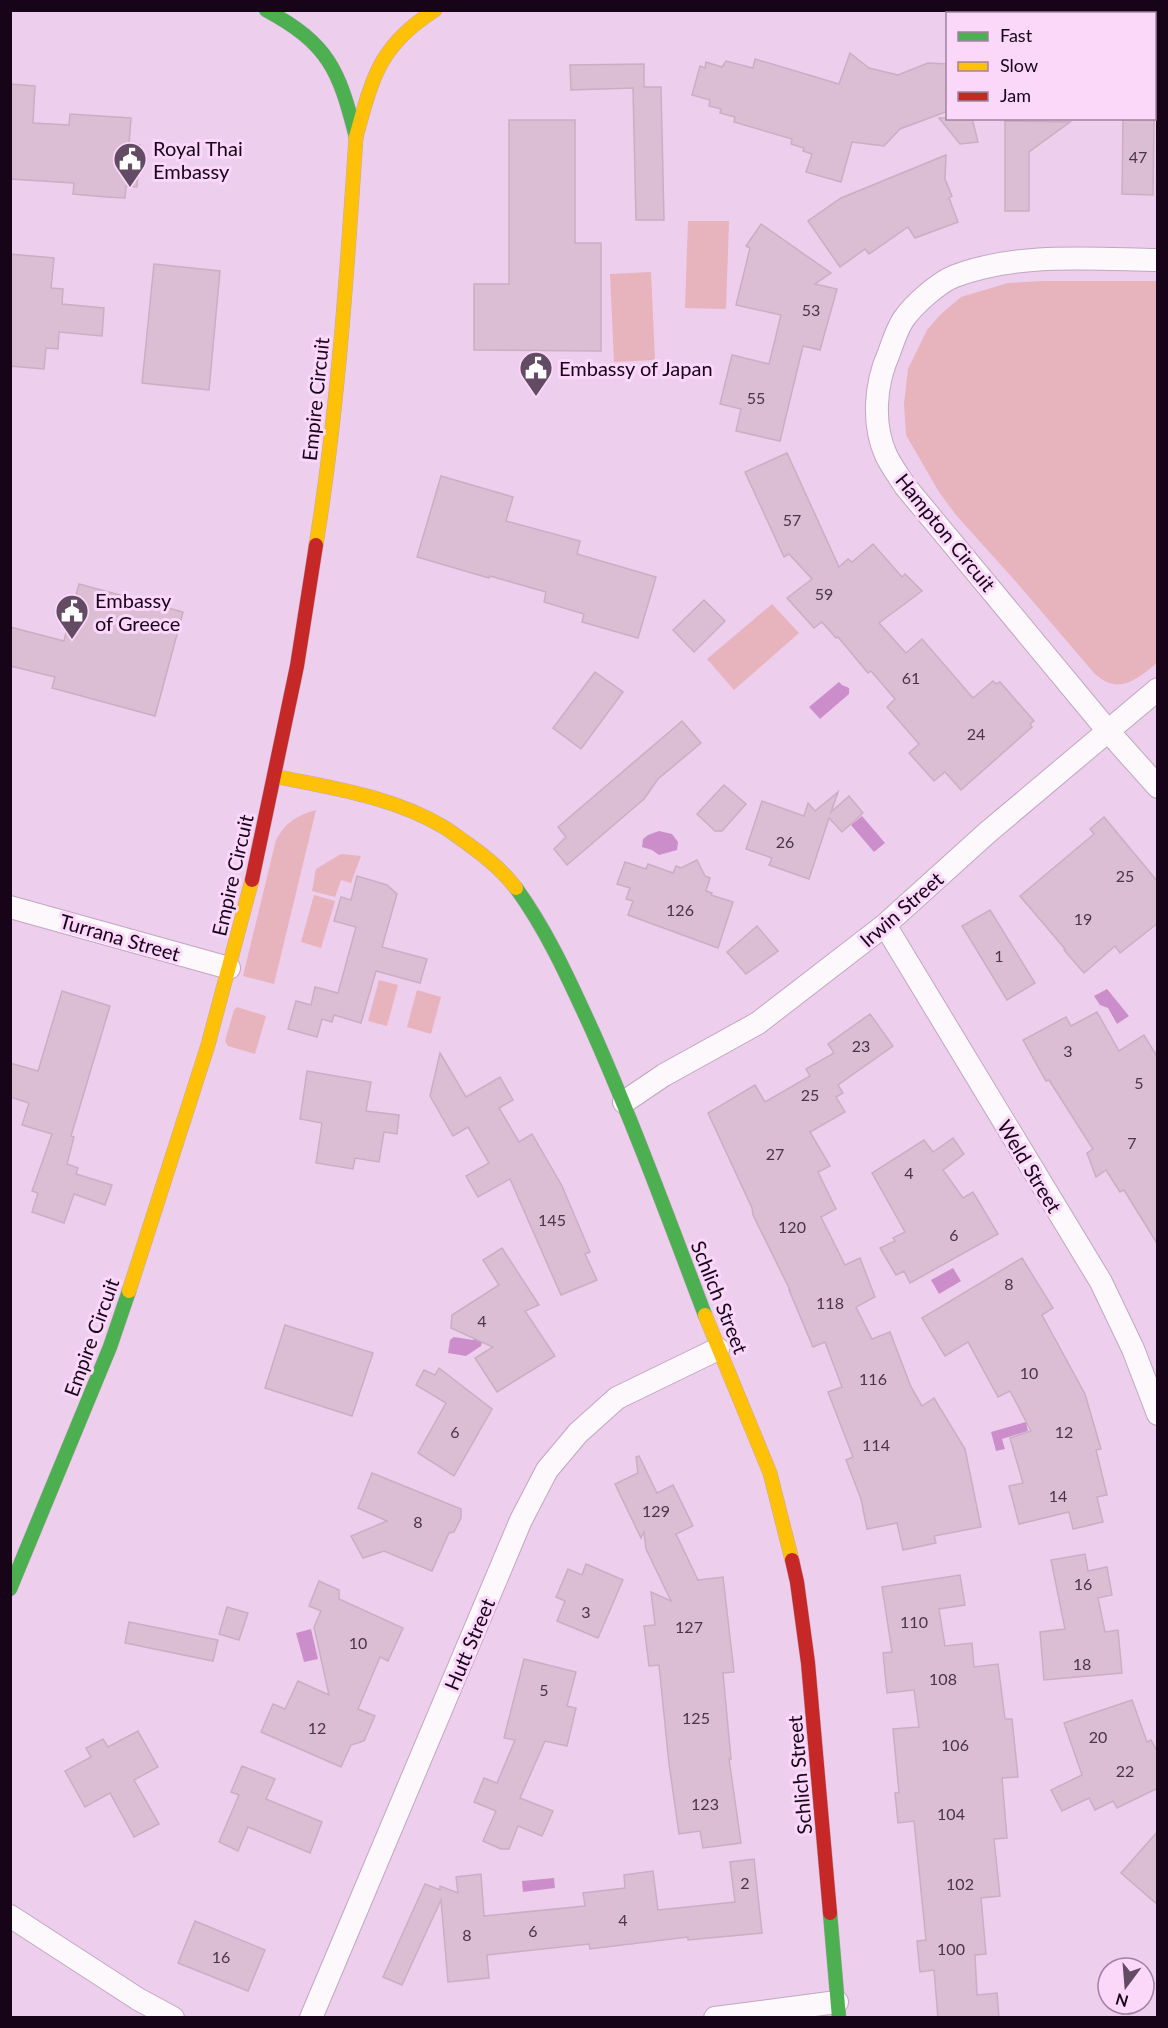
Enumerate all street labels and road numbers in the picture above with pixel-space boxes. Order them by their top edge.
street label: Empire Circuit [297,336,333,462]
street label: Hampton Circuit [891,468,1001,596]
street label: Empire Circuit [206,812,258,938]
street label: Irwin Street [855,866,947,952]
street label: Turrana Street [57,908,183,966]
street label: Weld Street [993,1115,1067,1217]
street label: Schlich Street [686,1237,754,1357]
street label: Empire Circuit [59,1275,123,1399]
street label: Hutt Street [439,1594,499,1694]
street label: Schlich Street [782,1714,816,1836]

